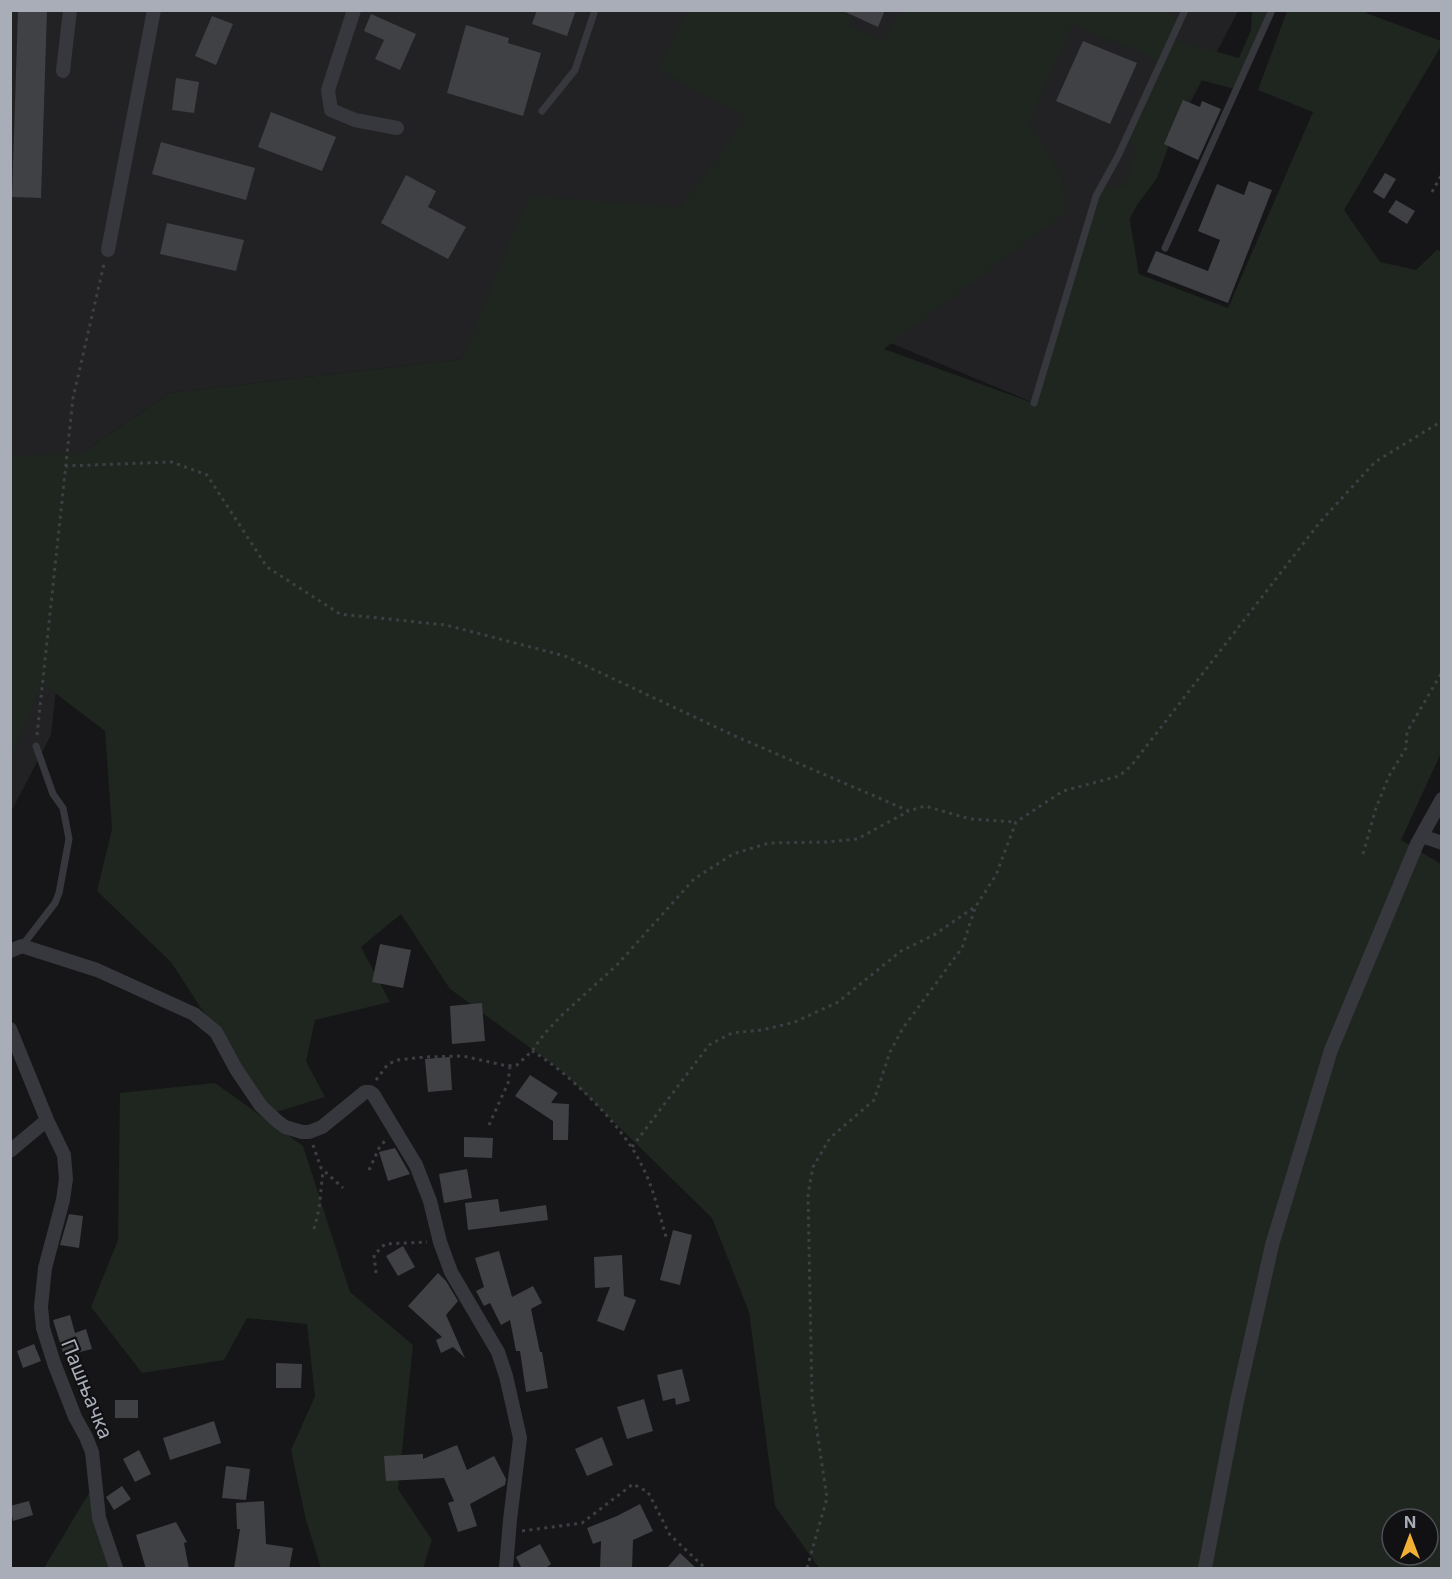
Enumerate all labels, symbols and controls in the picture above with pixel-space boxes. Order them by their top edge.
street label: Пашњачка [56,1336,118,1442]
north arrow [1380,1507,1440,1567]
text: N [1404,1512,1416,1532]

